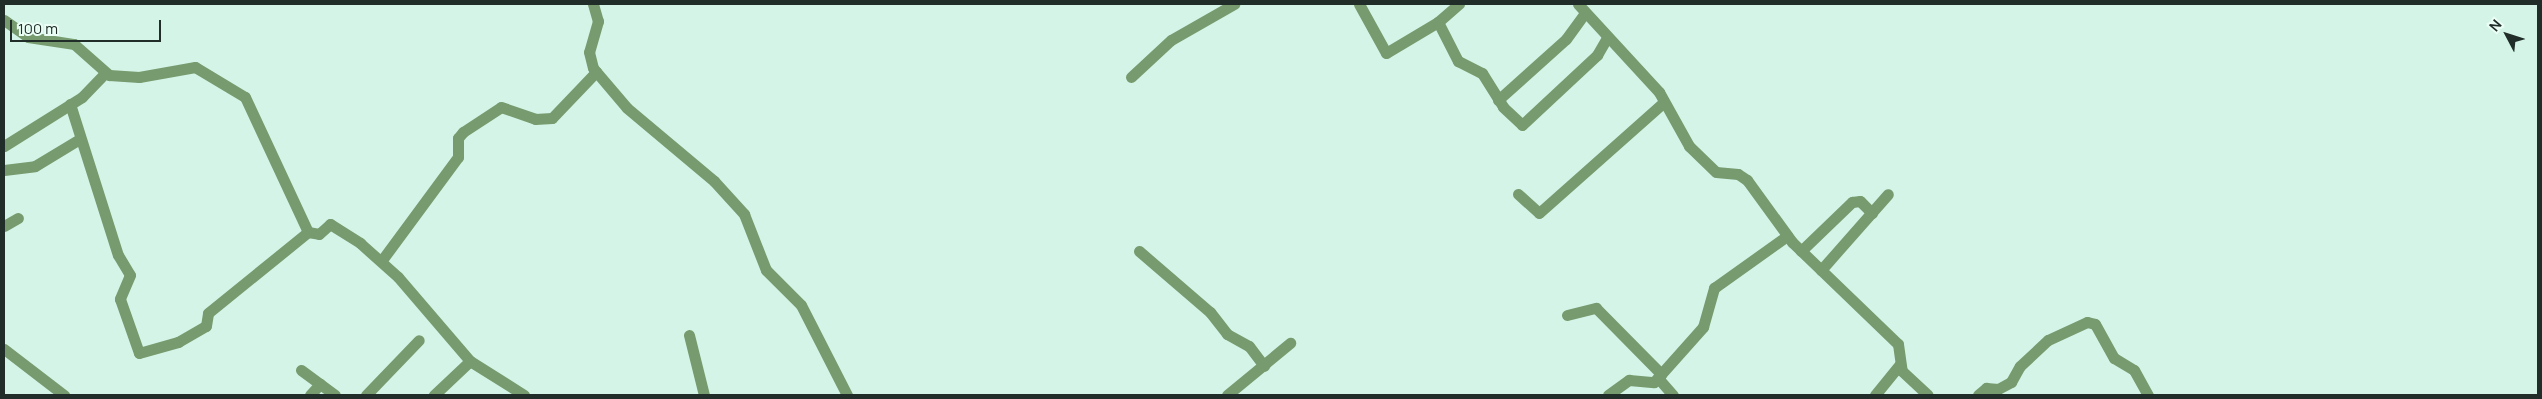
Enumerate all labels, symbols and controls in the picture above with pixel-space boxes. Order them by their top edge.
scale bar [12,10,164,42]
north arrow [2482,10,2532,60]
text: N [2485,15,2506,35]
text: 100 m [18,18,58,39]

